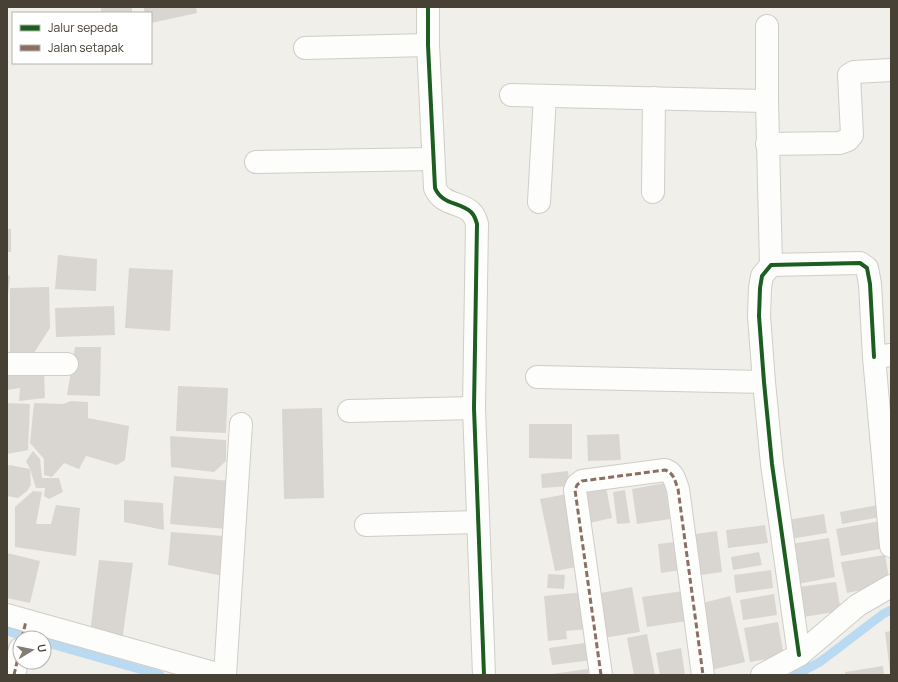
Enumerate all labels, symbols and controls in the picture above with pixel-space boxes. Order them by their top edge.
legend [12,12,152,64]
text: Jalur sepeda [48,19,118,36]
text: Jalan setapak [48,39,125,56]
north arrow [12,630,52,670]
text: U [34,643,50,653]

